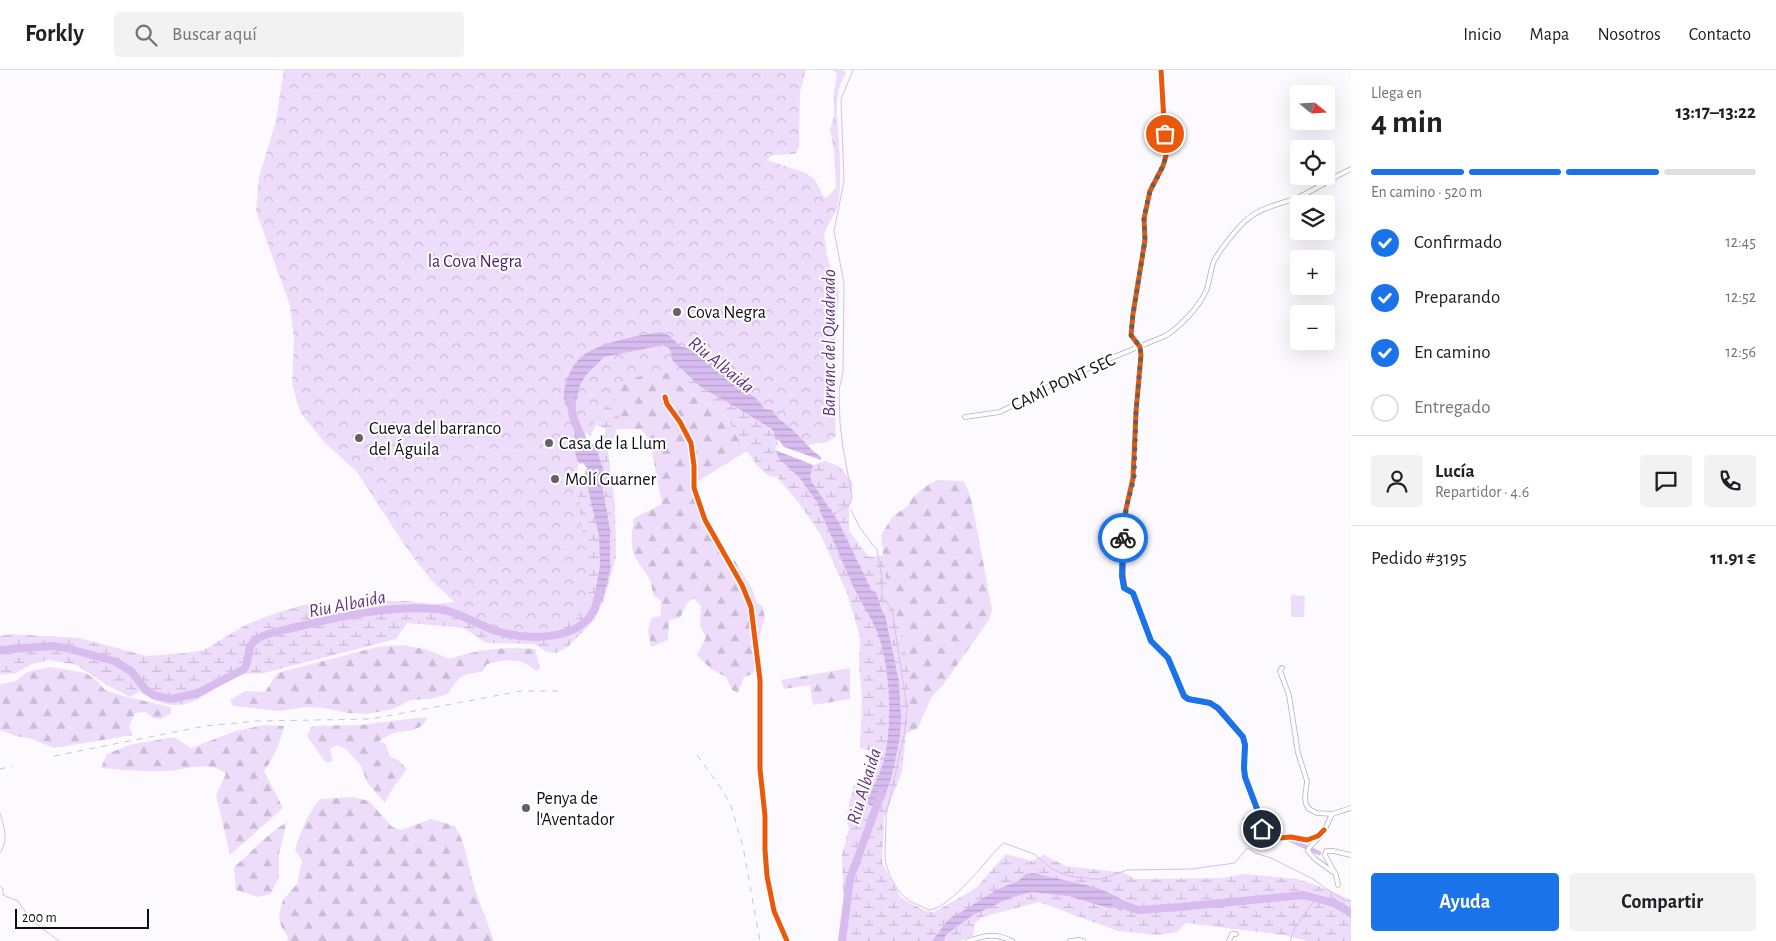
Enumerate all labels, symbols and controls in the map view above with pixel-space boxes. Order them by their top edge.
search box [114,12,464,57]
icon: search [132,21,160,49]
text: Forkly [25,22,84,46]
text: Buscar aquí [172,25,257,44]
text: Inicio [1463,26,1502,44]
text: Mapa [1530,26,1569,44]
text: Nosotros [1597,26,1661,44]
text: Contacto [1689,26,1751,44]
north arrow [1290,85,1335,130]
map controls [1290,85,1335,350]
text: Llega en [1371,85,1422,101]
text: 13:17–13:22 [1676,103,1756,122]
text: 4 min [1371,106,1443,138]
pin [1144,113,1186,155]
icon: bag [1151,120,1179,148]
button: locate [1290,140,1335,185]
text: En camino · 520 m [1371,184,1482,200]
button: layers [1290,195,1335,240]
icon: check [1371,229,1399,257]
text: Confirmado [1414,233,1502,252]
text: 12:45 [1725,234,1756,250]
button: + [1290,250,1335,295]
park label: la Cova Negra [428,253,522,271]
water label: Barranc del Quadrado [820,269,839,417]
icon: check [1371,284,1399,312]
text: Preparando [1414,288,1500,307]
text: 12:52 [1726,289,1756,305]
place label: Cova Negra [687,304,766,322]
button: − [1290,305,1335,350]
marker: Cova Negra [671,306,683,318]
water label: Riu Albaida [685,333,757,397]
icon: check [1371,339,1399,367]
text: En camino [1414,343,1491,362]
text: 12:56 [1725,344,1756,360]
street label: CAMÍ PONT SEC [1007,348,1118,415]
text: Entregado [1414,398,1490,417]
place label: Cueva del barranco del Águila [369,420,501,459]
marker: Cueva del barranco del Águila [353,432,365,444]
place label: Casa de la Llum [559,435,666,453]
marker: Casa de la Llum [543,437,555,449]
button: person [1371,455,1423,507]
button: chat [1640,455,1692,507]
button: phone [1704,455,1756,507]
text: Lucía [1435,462,1475,481]
place label: Molí Guarner [565,471,657,489]
marker: Molí Guarner [549,473,561,485]
text: Repartidor · 4.6 [1435,484,1529,500]
courier [1098,513,1148,563]
icon: bike [1109,524,1137,552]
text: Pedido #3195 [1371,549,1467,568]
text: 11.91 € [1710,549,1756,568]
water label: Riu Albaida [307,588,388,621]
water label: Riu Albaida [844,746,885,827]
place label: Penya de l'Aventador [536,790,615,829]
marker: Penya de l'Aventador [520,802,532,814]
pin [1241,808,1283,850]
icon: home [1248,815,1276,843]
button: Ayuda [1371,873,1559,931]
button: Compartir [1569,873,1756,931]
scale bar [15,906,149,929]
text: 200 m [22,911,57,925]

